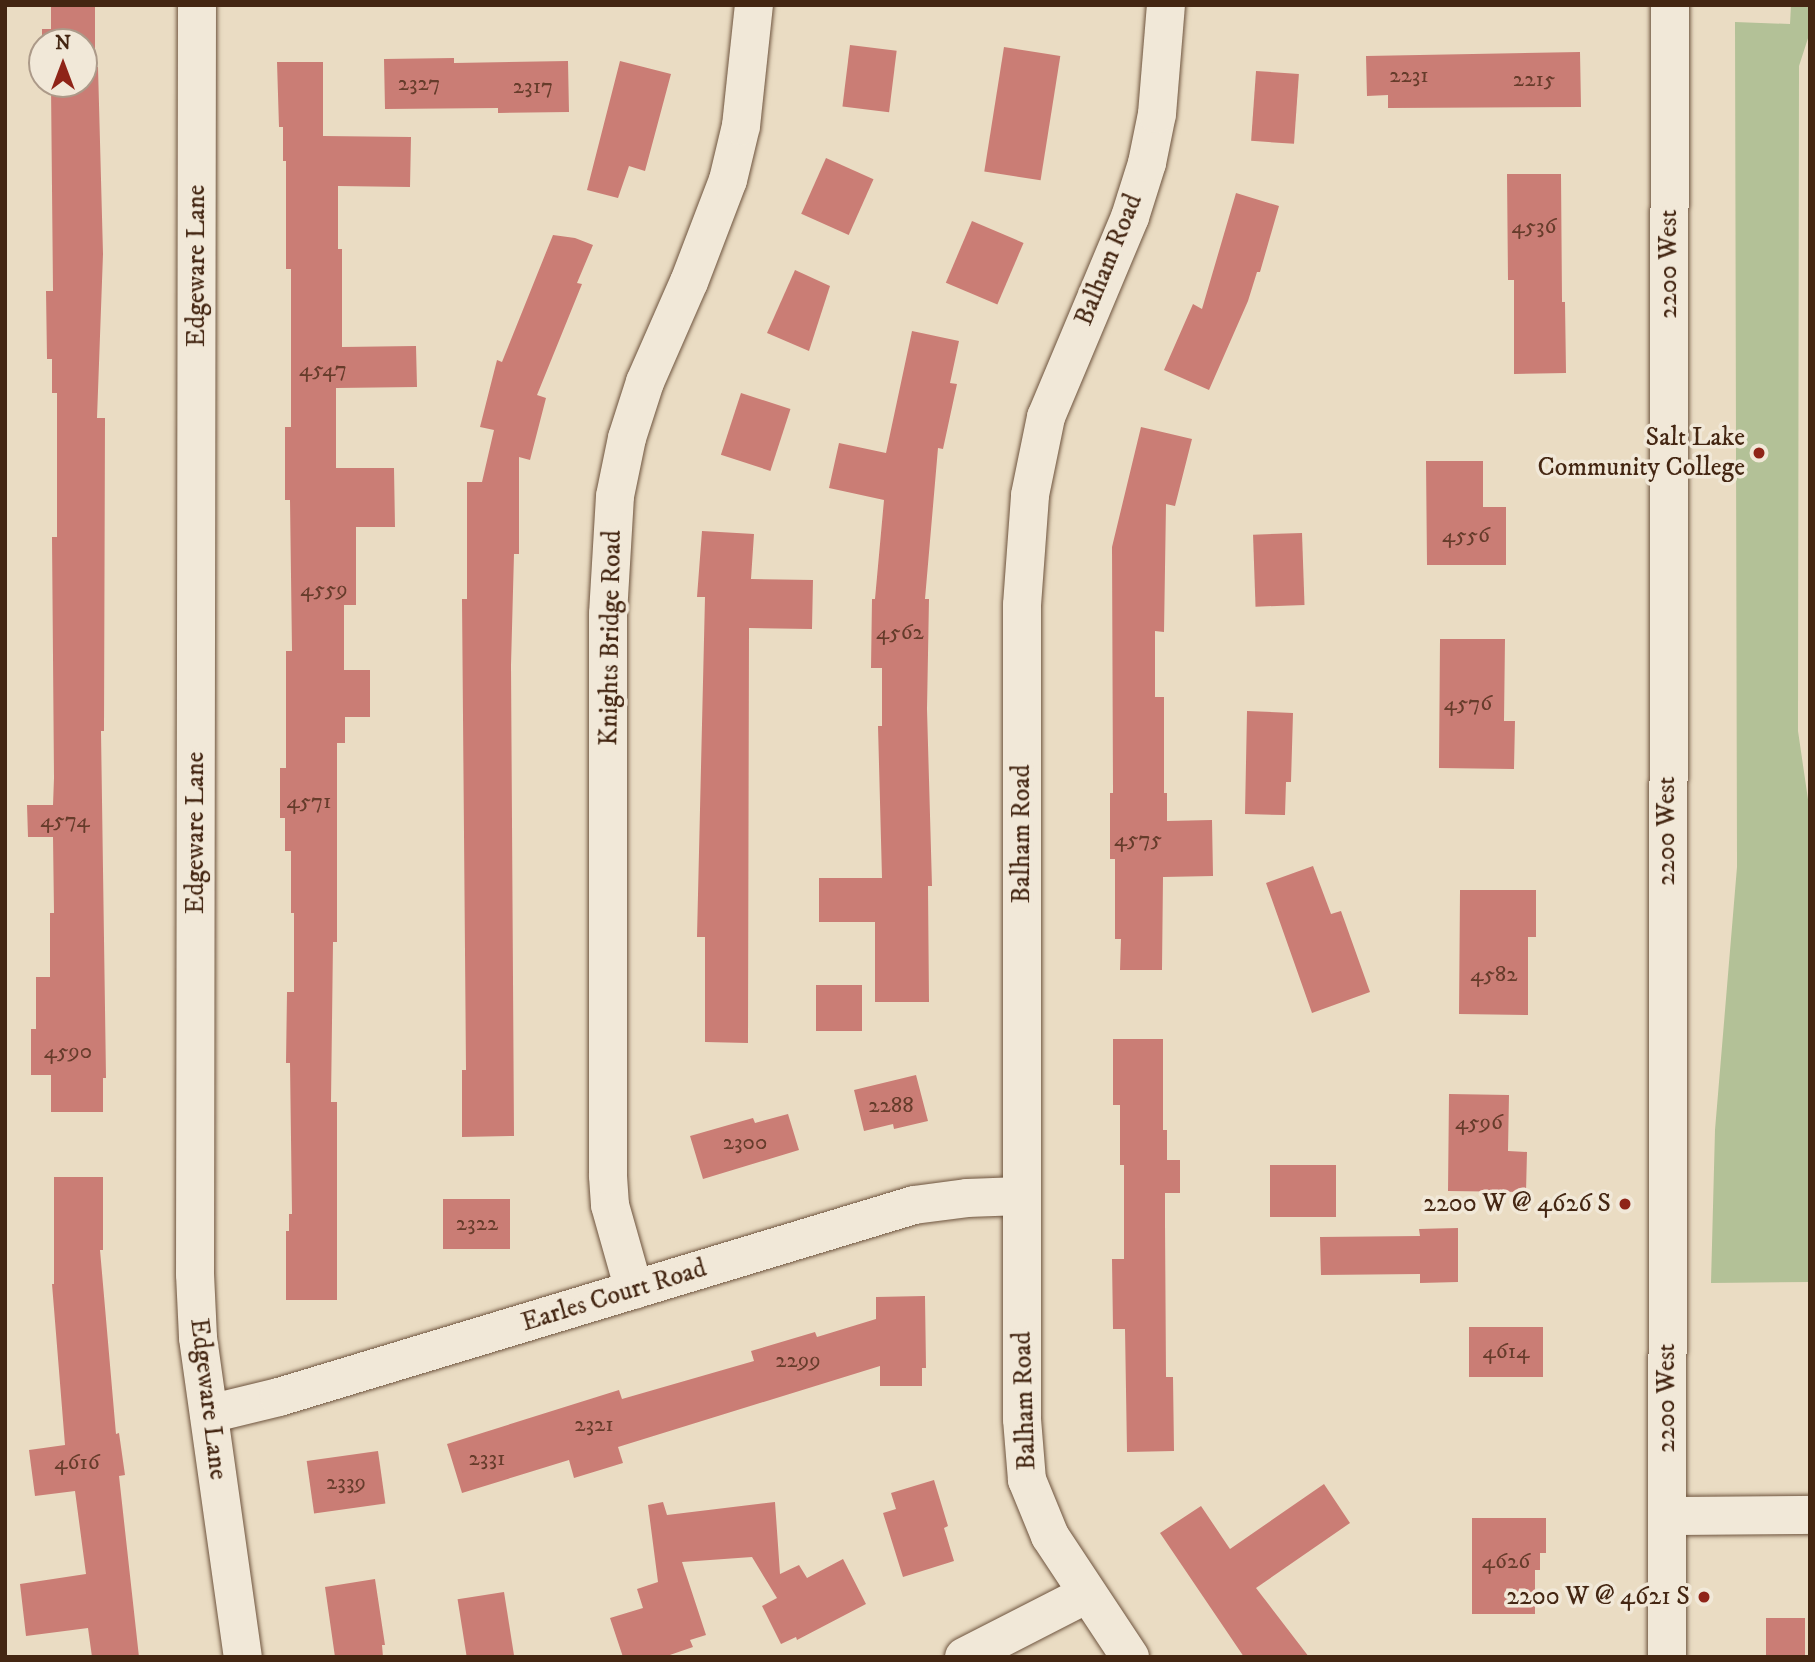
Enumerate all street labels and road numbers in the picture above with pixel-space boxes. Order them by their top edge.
street label: Edgeware Lane [181,185,213,347]
street label: Balham Road [1069,190,1149,330]
street label: 2200 West [1653,209,1685,319]
street label: Knights Bridge Road [594,530,628,746]
street label: Edgeware Lane [180,752,212,914]
street label: Balham Road [1006,765,1038,903]
street label: 2200 West [1651,776,1683,886]
street label: Earles Court Road [518,1253,710,1339]
street label: Edgeware Lane [183,1316,233,1482]
street label: Balham Road [1007,1331,1043,1471]
street label: 2200 West [1651,1343,1683,1453]

